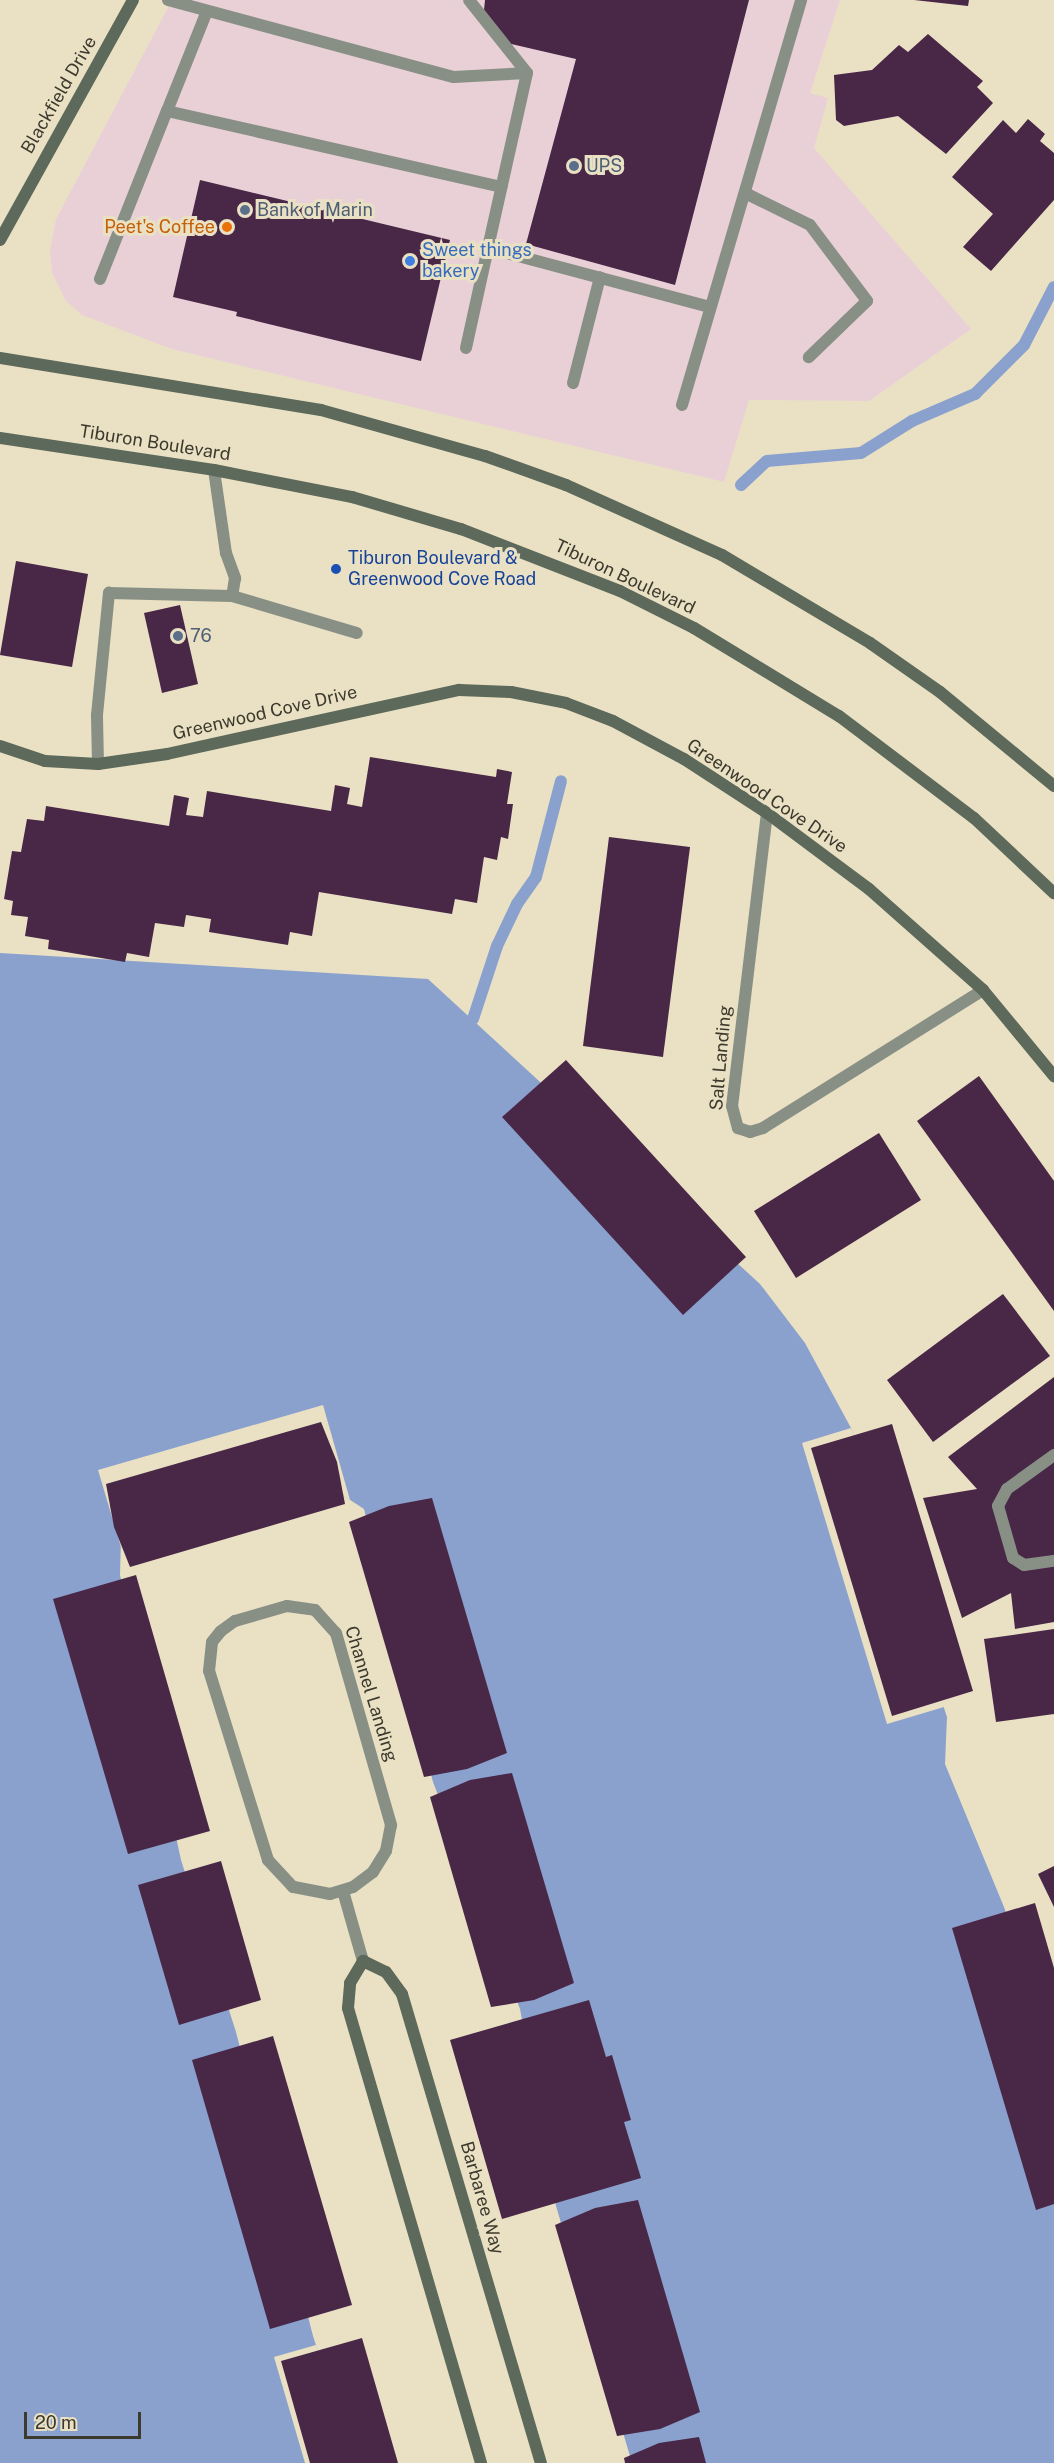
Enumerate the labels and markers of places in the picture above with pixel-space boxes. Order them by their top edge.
place label: UPS [586,155,622,177]
marker: UPS [567,159,581,173]
place label: Bank of Marin [257,199,373,221]
marker: Bank of Marin [238,203,252,217]
place label: Peet's Coffee [104,216,215,238]
marker: Peet's Coffee [220,220,234,234]
place label: Sweet things bakery [422,240,532,282]
marker: Sweet things bakery [403,254,417,268]
place label: Tiburon Boulevard & Greenwood Cove Road [348,548,536,590]
marker: Tiburon Boulevard & Greenwood Cove Road [329,562,343,576]
place label: 76 [190,625,212,647]
marker: 76 [171,629,185,643]

